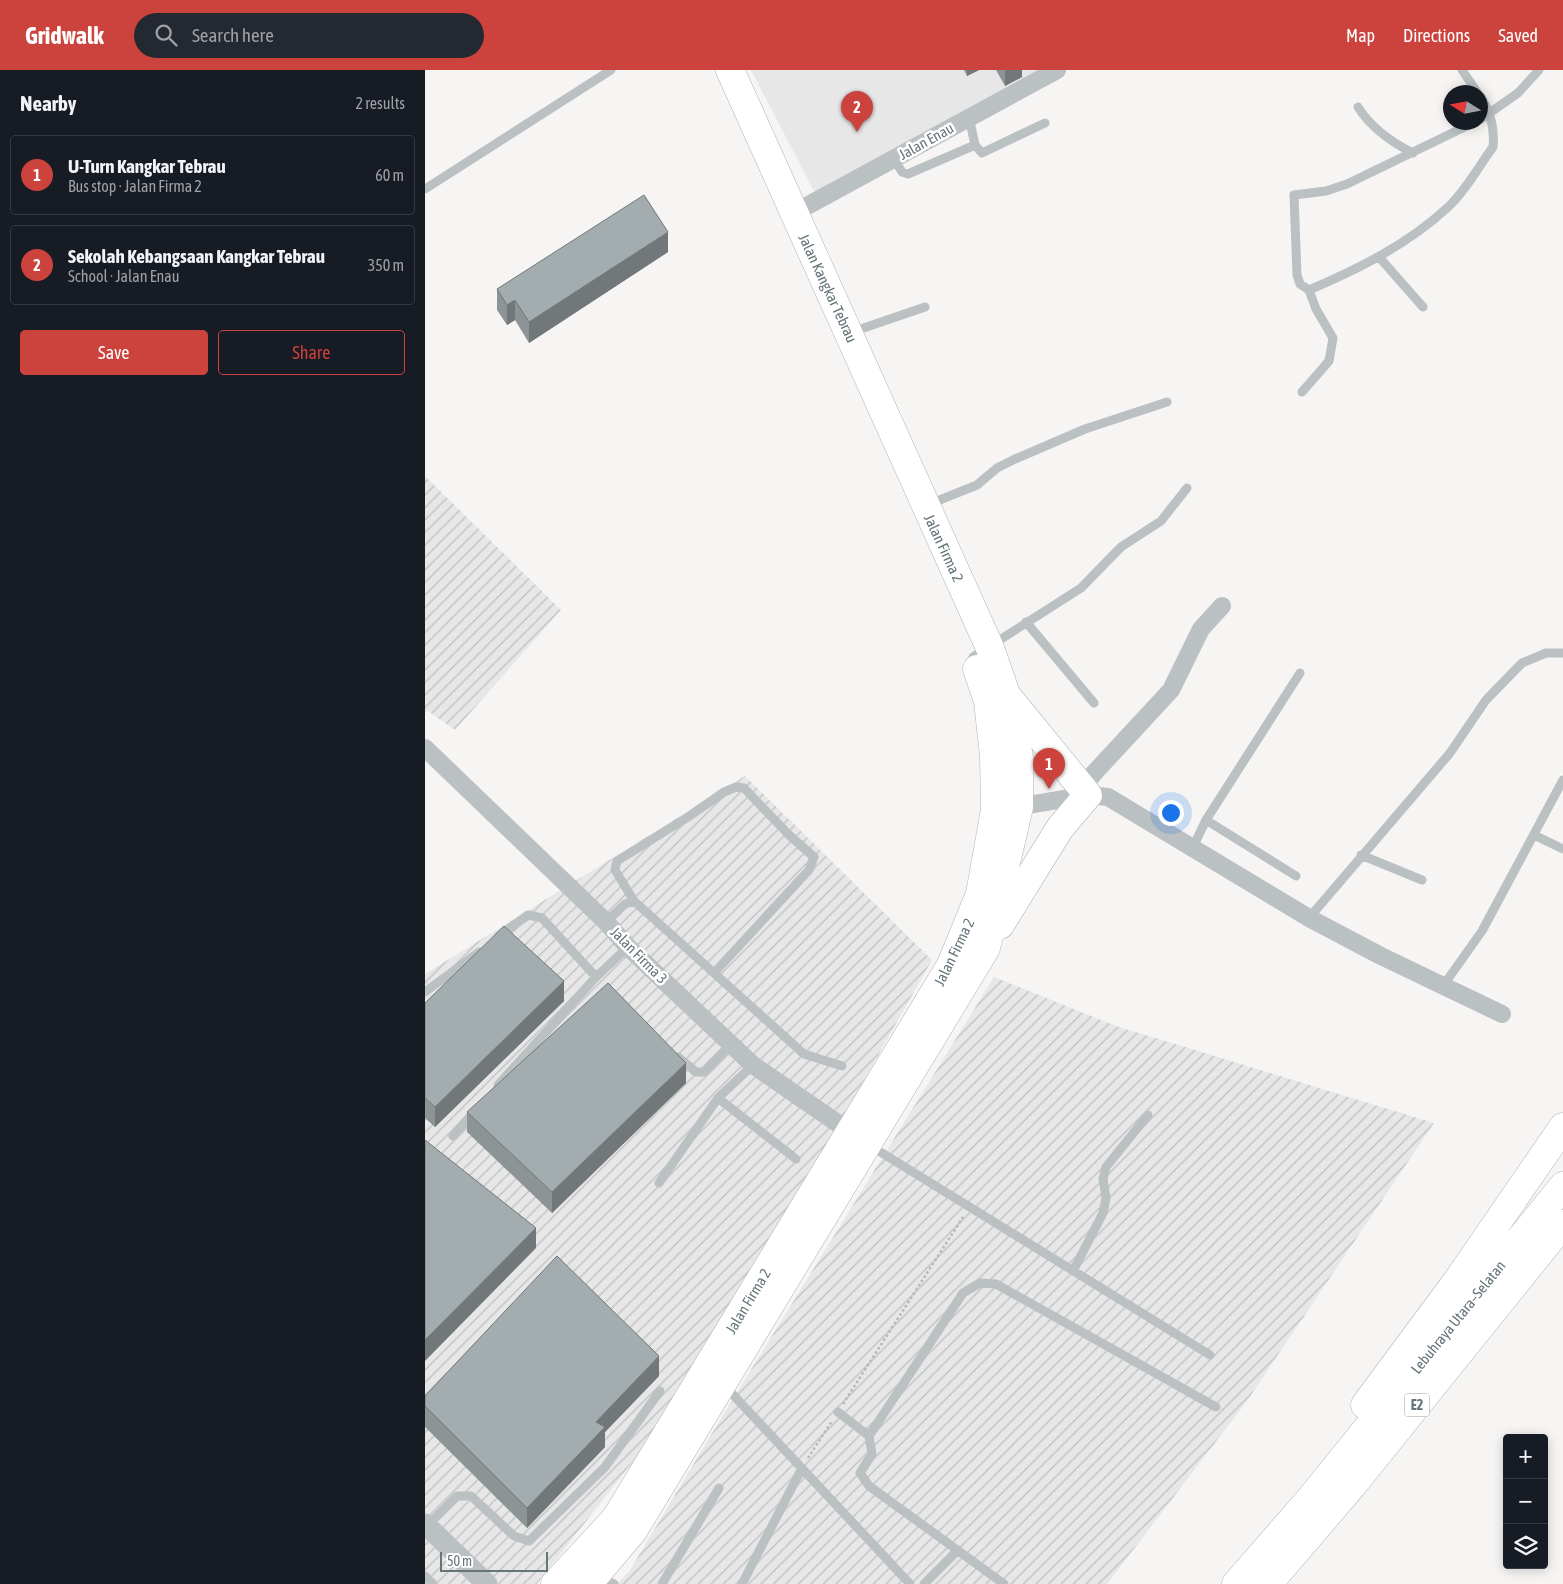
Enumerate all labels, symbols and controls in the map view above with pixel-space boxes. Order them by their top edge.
search box [134,13,484,58]
icon: search [152,21,180,49]
text: Gridwalk [25,22,104,49]
text: Search here [192,24,274,46]
text: Map [1346,25,1375,46]
text: Directions [1403,25,1470,46]
text: Saved [1498,25,1538,46]
north arrow [1443,85,1488,130]
text: Nearby [20,91,76,115]
pin: 2 [841,91,873,132]
text: 2 results [355,94,405,112]
street label: Jalan Enau [896,119,956,163]
text: U-Turn Kangkar Tebrau [68,155,226,177]
text: 1 [33,166,41,184]
text: 60 m [375,166,404,184]
text: Bus stop · Jalan Firma 2 [68,177,202,195]
street label: Jalan Kangkar Tebrau [795,231,861,345]
text: Sekolah Kebangsaan Kangkar Tebrau [68,245,325,267]
text: 2 [33,256,41,274]
text: 350 m [368,256,404,274]
text: School · Jalan Enau [68,267,179,285]
button: Save [20,330,208,375]
button: Share [218,330,405,375]
street label: Jalan Firma 2 [921,511,967,585]
pin: 1 [1033,748,1065,789]
your location [1158,800,1184,826]
street label: Jalan Firma 2 [930,916,978,988]
street label: Jalan Firma 3 [607,923,671,987]
street label: Lebuhraya Utara–Selatan [1407,1257,1509,1377]
street label: Jalan Firma 2 [722,1265,774,1337]
road number: E2 [1405,1394,1429,1416]
map controls [1503,1434,1548,1569]
button: + [1503,1434,1548,1479]
button: − [1503,1479,1548,1524]
button: layers [1503,1524,1548,1569]
scale bar [440,1549,547,1572]
text: 50 m [447,1553,472,1569]

